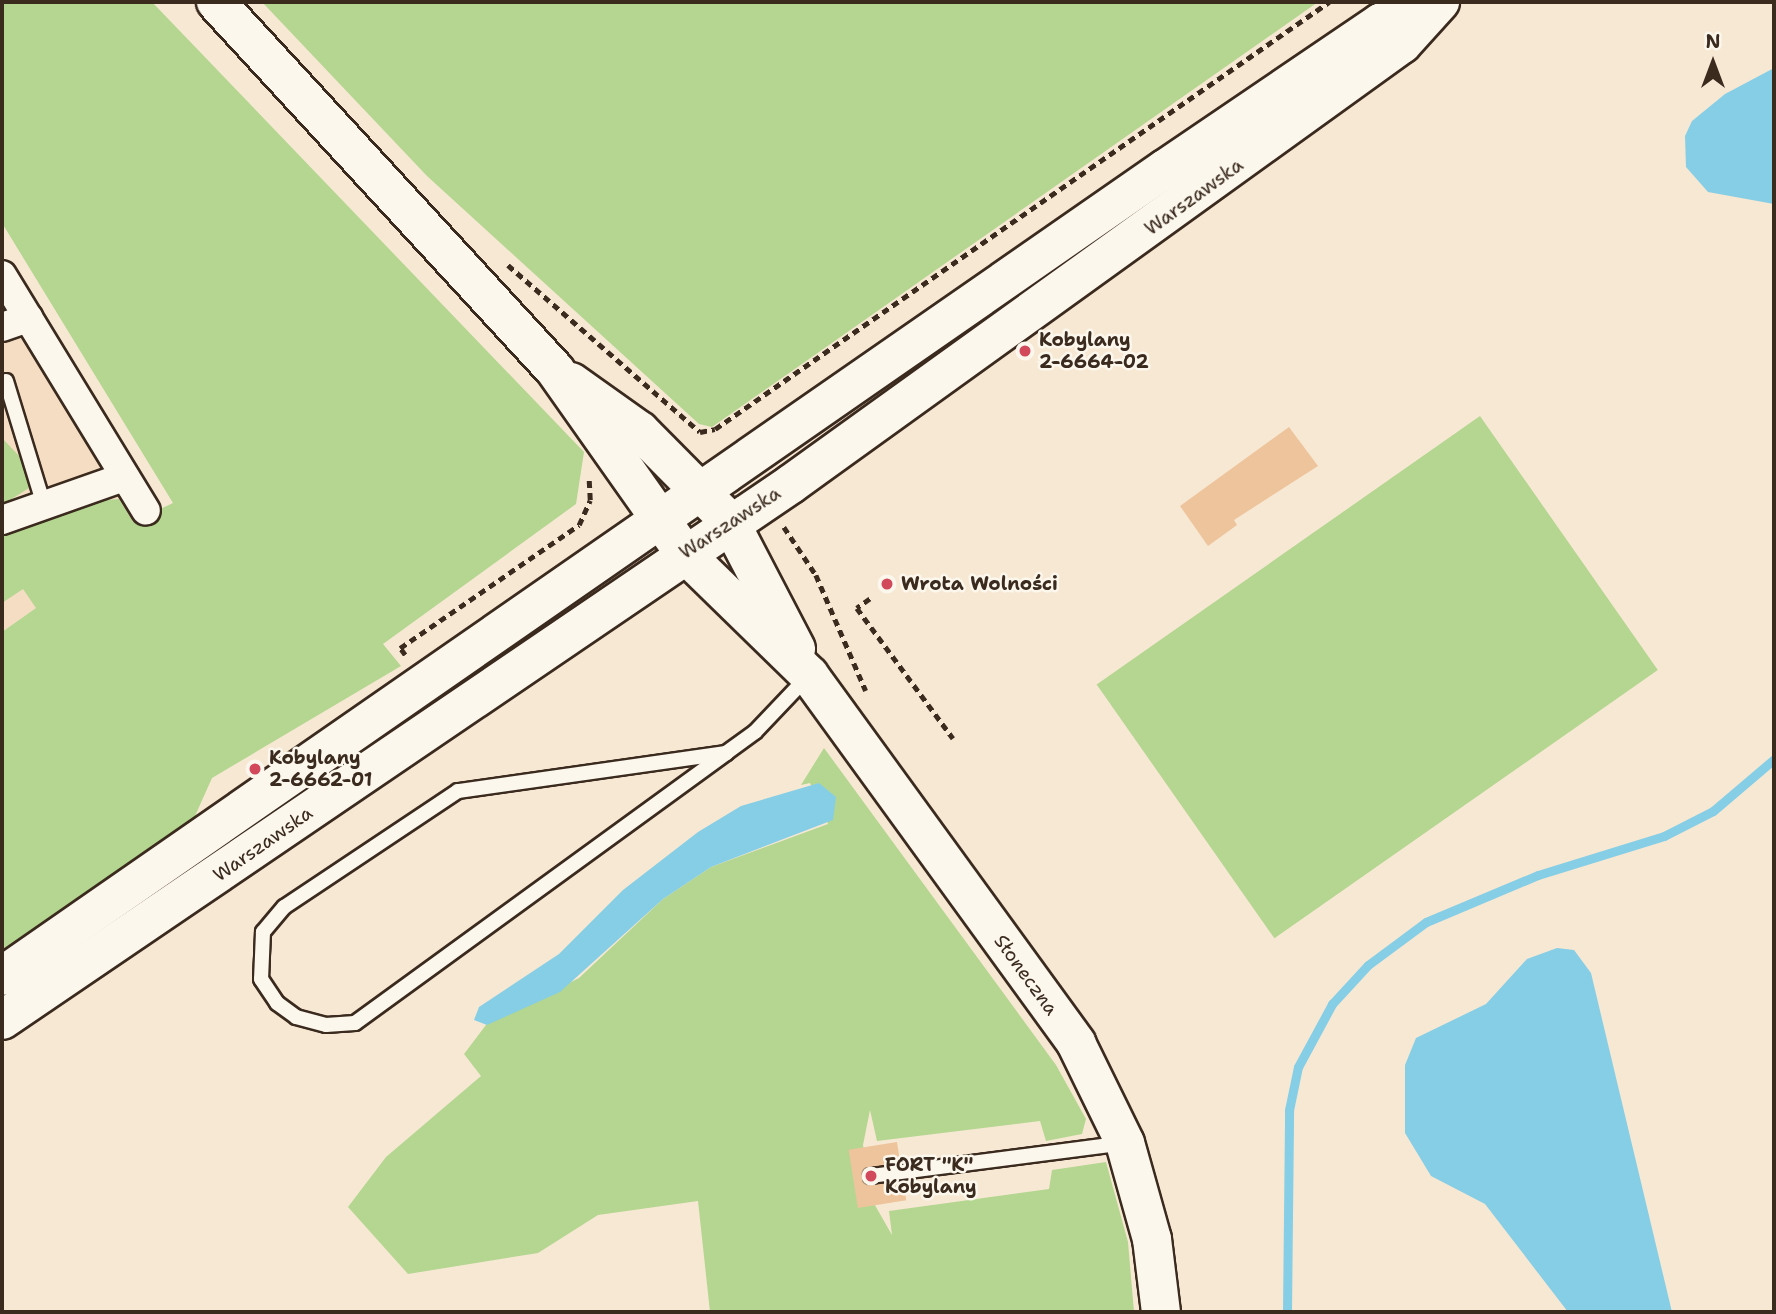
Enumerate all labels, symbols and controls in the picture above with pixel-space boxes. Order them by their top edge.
north arrow [1678,28,1748,98]
text: N [1705,29,1721,54]
street label: Warszawska [1140,154,1248,240]
place label: Kobylany 2-6664-02 [1039,329,1149,373]
marker: Kobylany 2-6664-02 [1017,343,1033,359]
street label: Warszawska [675,482,785,564]
place label: Wrota Wolności [901,573,1058,595]
marker: Wrota Wolności [879,576,895,592]
place label: Kobylany 2-6662-01 [269,747,372,791]
marker: Kobylany 2-6662-01 [247,761,263,777]
street label: Warszawska [209,801,317,887]
street label: Słoneczna [989,930,1063,1020]
place label: FORT "K" Kobylany [885,1154,977,1198]
marker: FORT "K" Kobylany [863,1168,879,1184]

